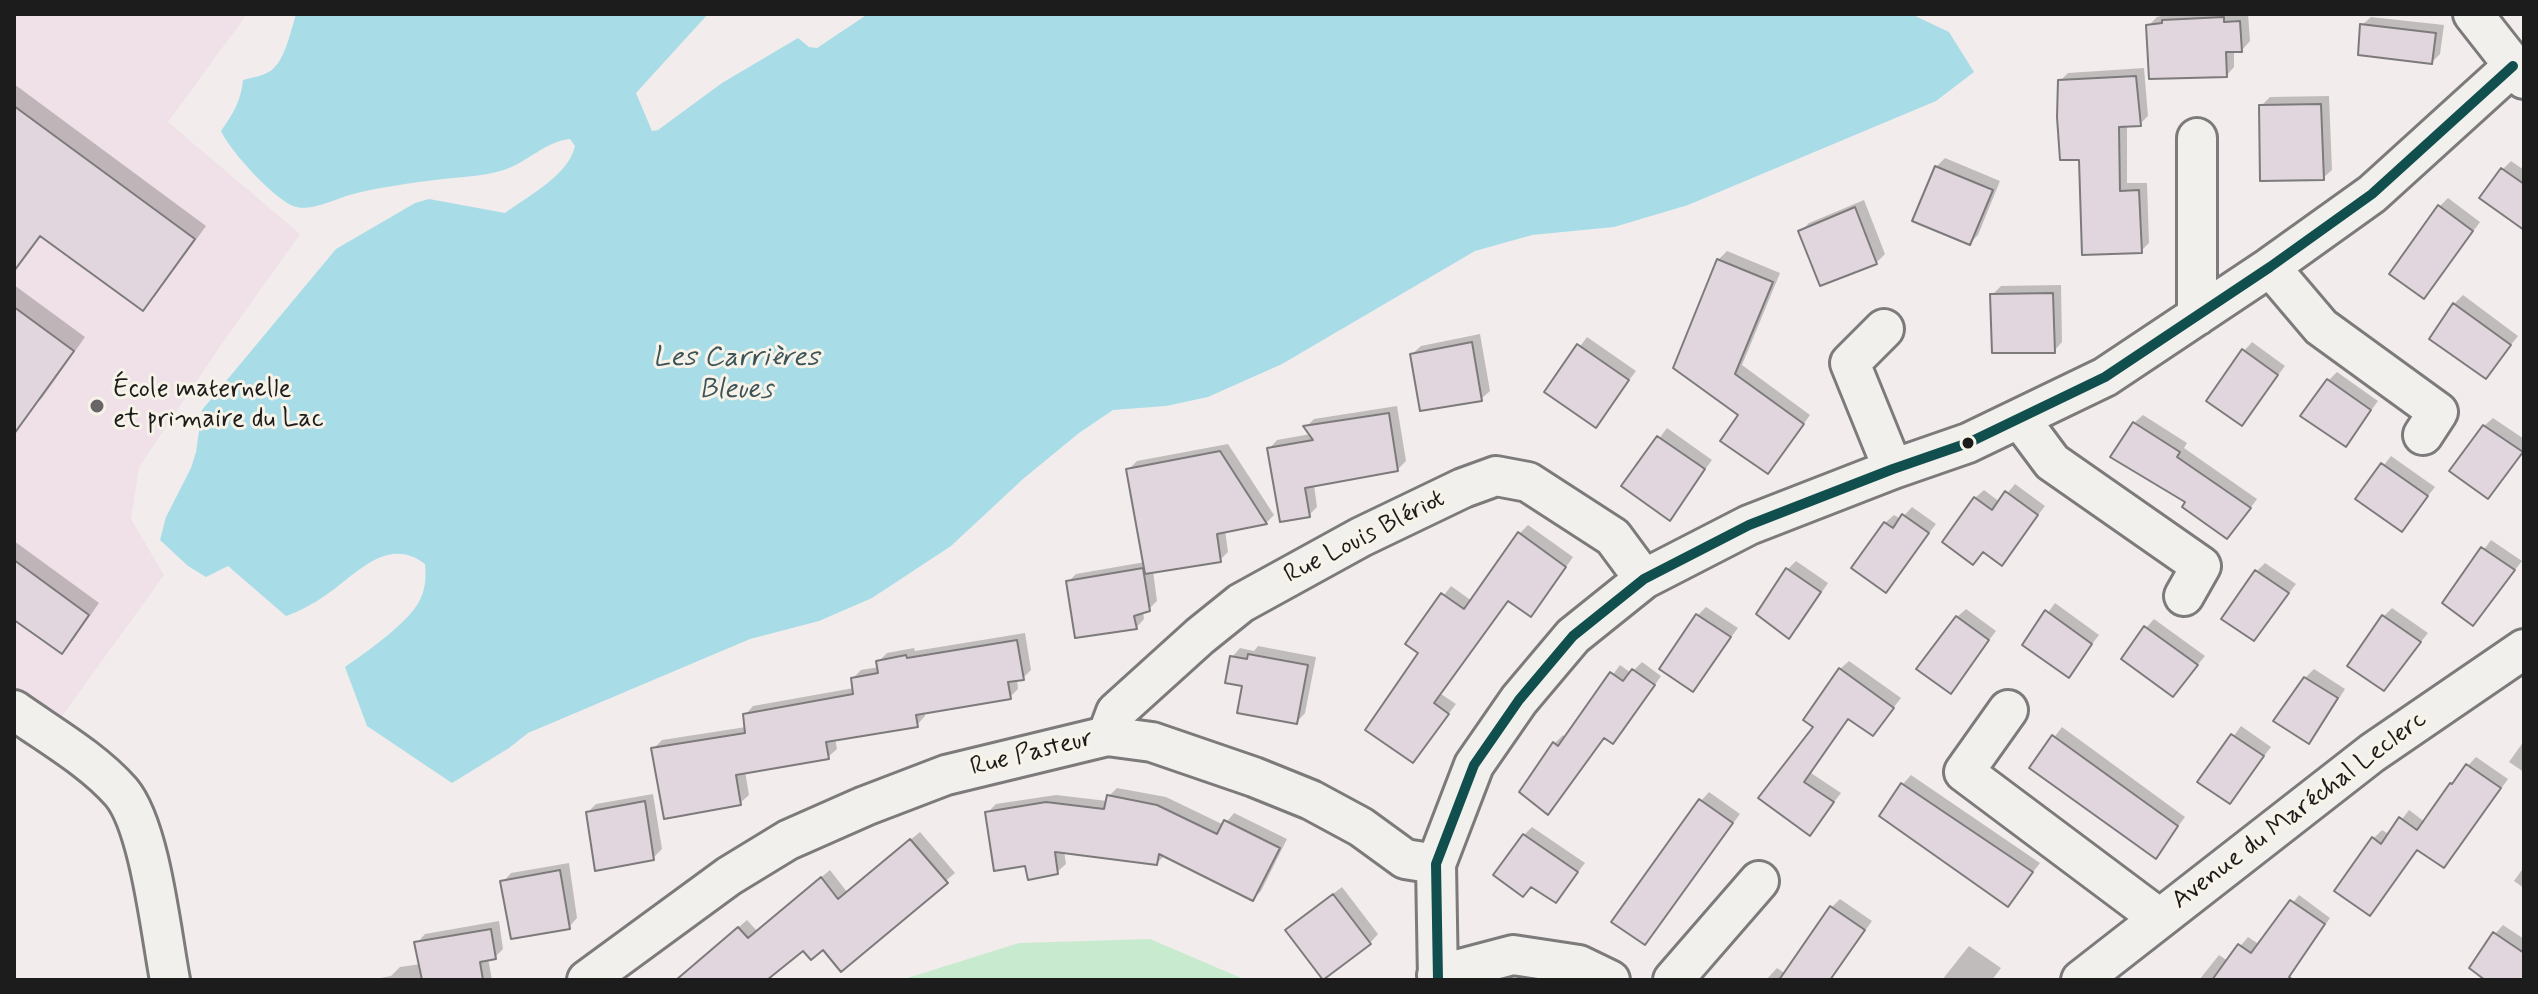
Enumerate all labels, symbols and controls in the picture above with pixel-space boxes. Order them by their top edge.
water label: Les Carrières Bleues [653,342,819,408]
place label: École maternelle et primaire du Lac [113,375,324,436]
marker: École maternelle et primaire du Lac [88,397,106,415]
unlabelled marker [1960,435,1976,451]
street label: Rue Louis Blériot [1280,484,1450,592]
street label: Avenue du Maréchal Leclerc [2166,705,2434,917]
street label: Rue Pasteur [967,724,1097,784]

